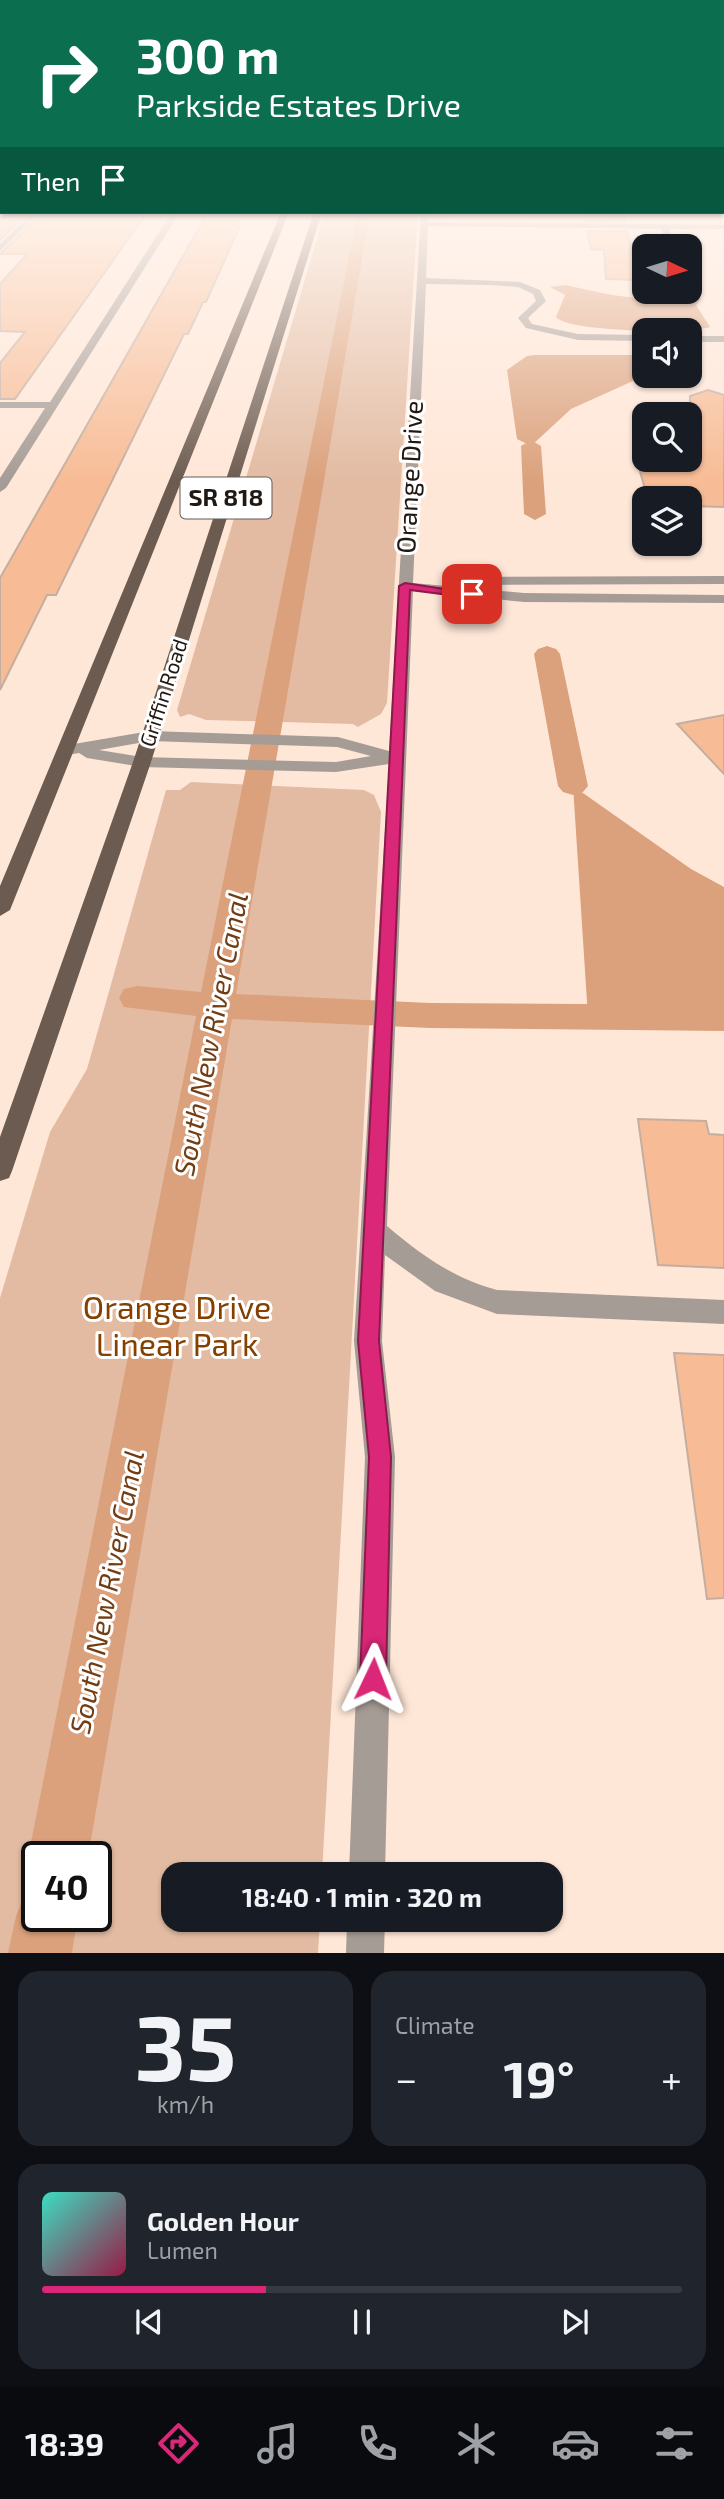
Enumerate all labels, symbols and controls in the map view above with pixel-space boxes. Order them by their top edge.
text: 300 m [136,25,279,84]
icon: right [21,28,112,119]
text: Parkside Estates Drive [136,85,461,123]
icon: arrive [94,161,132,199]
text: Then [21,165,80,196]
north arrow [632,234,702,304]
map controls [632,234,702,556]
button: sound [632,318,702,388]
street label: Orange Drive [389,400,428,554]
button: search [632,402,702,472]
road number: SR 818 [180,477,272,518]
button: layers [632,486,702,556]
pin [442,564,502,624]
icon: arrive [453,575,491,613]
street label: Griffin Road [133,636,192,749]
water label: South New River Canal [166,889,254,1179]
park label: Orange Drive Linear Park [83,1287,271,1362]
water label: South New River Canal [62,1447,150,1737]
position arrow [336,1642,410,1716]
speed limit sign: 40 [21,1841,112,1932]
text: 18:40 · 1 min · 320 m [242,1881,482,1912]
text: 35 [135,1990,236,2099]
text: Climate [395,2011,475,2039]
text: 19° [504,2046,575,2108]
text: − [395,2055,417,2101]
text: + [661,2055,682,2101]
text: km/h [157,2090,214,2118]
text: Golden Hour [147,2205,299,2236]
text: Lumen [147,2236,218,2264]
icon: previous [130,2303,168,2341]
icon: pause [343,2303,381,2341]
icon: next [556,2303,594,2341]
icon: directions [154,2419,203,2468]
icon: music [253,2419,302,2468]
icon: phone [353,2419,402,2468]
icon: climate [452,2419,501,2468]
icon: car [551,2419,600,2468]
icon: filters [650,2419,699,2468]
text: 18:39 [25,2424,104,2462]

